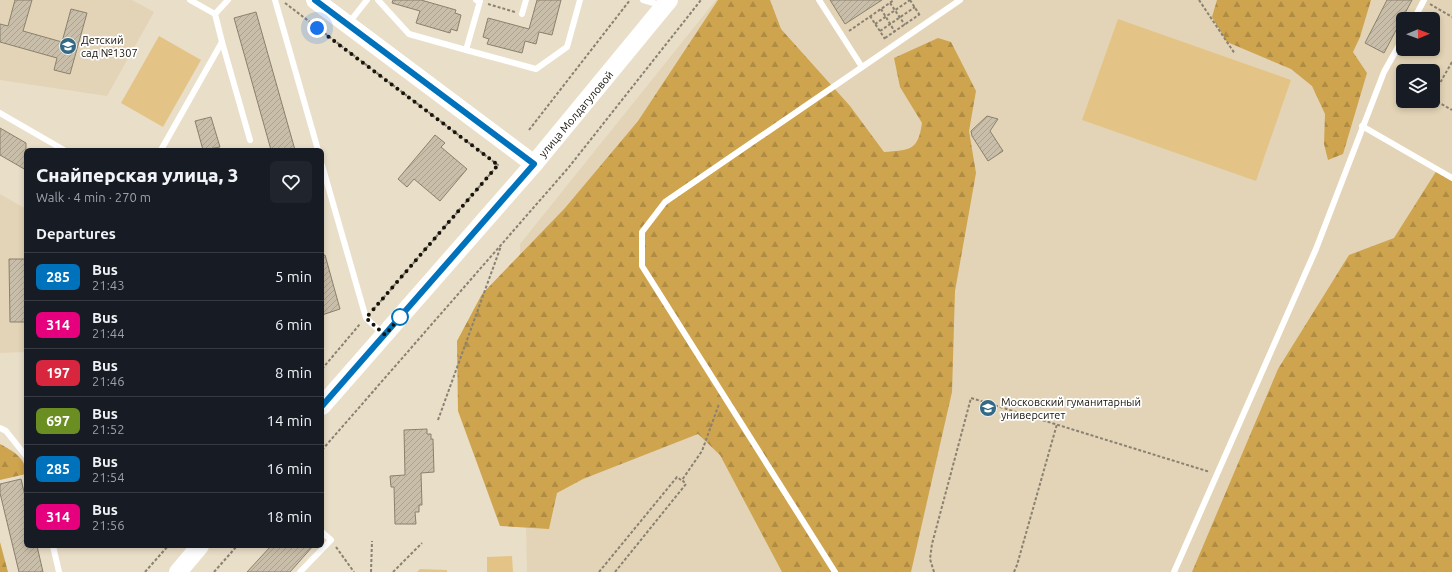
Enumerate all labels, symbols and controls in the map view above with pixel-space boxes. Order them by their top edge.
north arrow [1396,12,1440,56]
map controls [1396,12,1440,108]
your location [307,18,327,38]
place label: Детский сад №1307 [81,34,138,59]
school or university icon: Детский сад №1307 [58,36,78,56]
button: layers [1396,64,1440,108]
street label: улица Молдагуловой [536,68,616,160]
button: heart [270,161,312,203]
text: Снайперская улица, 3 [36,164,238,186]
text: Walk · 4 min · 270 m [36,190,151,204]
text: Departures [36,225,116,242]
text: Bus [92,261,118,278]
text: 5 min [275,268,312,285]
text: 285 [46,269,70,285]
text: 21:43 [92,278,125,292]
unlabelled marker [391,308,409,326]
text: Bus [92,309,118,326]
text: 6 min [275,316,312,333]
text: 314 [46,317,70,333]
text: 21:44 [92,326,125,340]
text: Bus [92,357,118,374]
text: 8 min [275,364,312,381]
text: 197 [46,365,70,381]
text: 21:46 [92,374,125,388]
place label: Московский гуманитарный университет [1001,396,1141,421]
school or university icon: Московский гуманитарный университет [978,398,998,418]
text: Bus [92,405,118,422]
text: 14 min [266,412,312,429]
text: 697 [46,413,70,429]
text: 21:52 [92,422,125,436]
text: Bus [92,453,118,470]
text: 16 min [266,460,312,477]
text: 285 [46,461,70,477]
text: 21:54 [92,470,125,484]
text: Bus [92,501,118,518]
text: 18 min [266,508,312,525]
text: 314 [46,509,70,525]
text: 21:56 [92,518,125,532]

